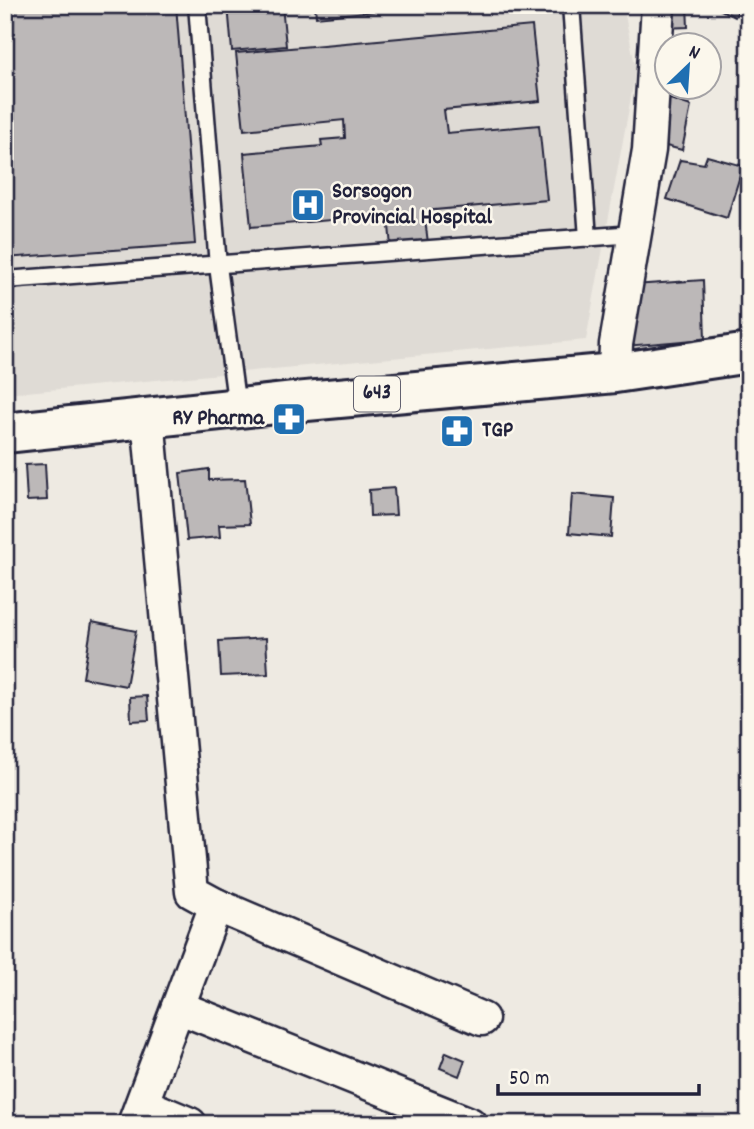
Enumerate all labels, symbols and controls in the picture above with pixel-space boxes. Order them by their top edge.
north arrow [652,32,722,102]
text: N [684,40,704,68]
place label: Sorsogon Provincial Hospital [332,176,492,235]
hospital icon: Sorsogon Provincial Hospital [289,186,327,224]
road number: 643 [354,376,400,412]
pharmacy icon: RY Pharma [270,400,308,438]
place label: RY Pharma [172,403,265,436]
pharmacy icon: TGP [438,412,476,450]
place label: TGP [482,415,514,448]
scale bar [498,1052,700,1096]
text: 50 m [509,1065,549,1095]

